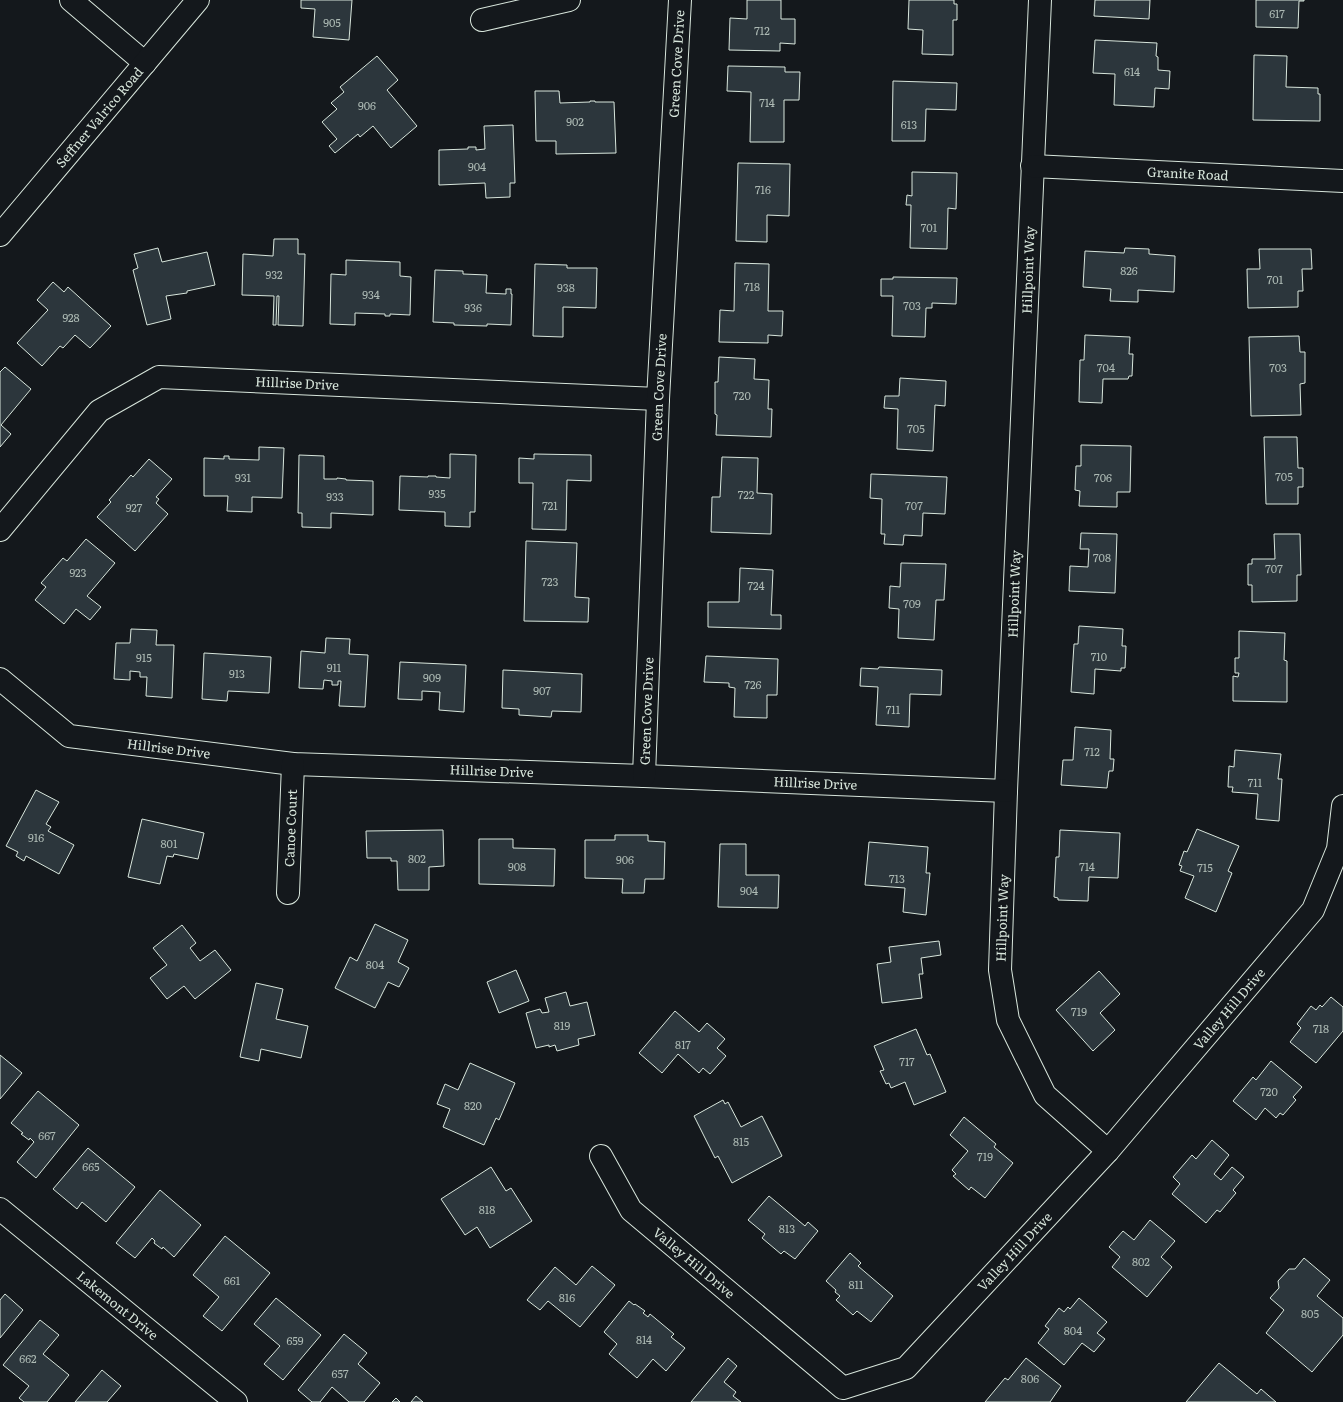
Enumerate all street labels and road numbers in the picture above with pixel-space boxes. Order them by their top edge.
street label: Green Cove Drive [664,9,688,118]
street label: Seffner Valrico Road [51,62,147,171]
street label: Granite Road [1147,162,1229,184]
street label: Hillpoint Way [1016,225,1039,314]
street label: Green Cove Drive [646,333,671,441]
street label: Hillrise Drive [255,371,340,394]
street label: Hillpoint Way [1002,549,1025,638]
street label: Green Cove Drive [634,657,657,765]
street label: Hillrise Drive [126,733,212,763]
street label: Hillrise Drive [449,759,534,781]
street label: Hillrise Drive [773,771,858,794]
street label: Canoe Court [279,788,301,867]
street label: Hillpoint Way [990,873,1013,962]
street label: Valley Hill Drive [1188,963,1269,1053]
street label: Valley Hill Drive [973,1207,1056,1295]
street label: Valley Hill Drive [649,1222,740,1303]
street label: Lakemont Drive [73,1266,163,1344]

